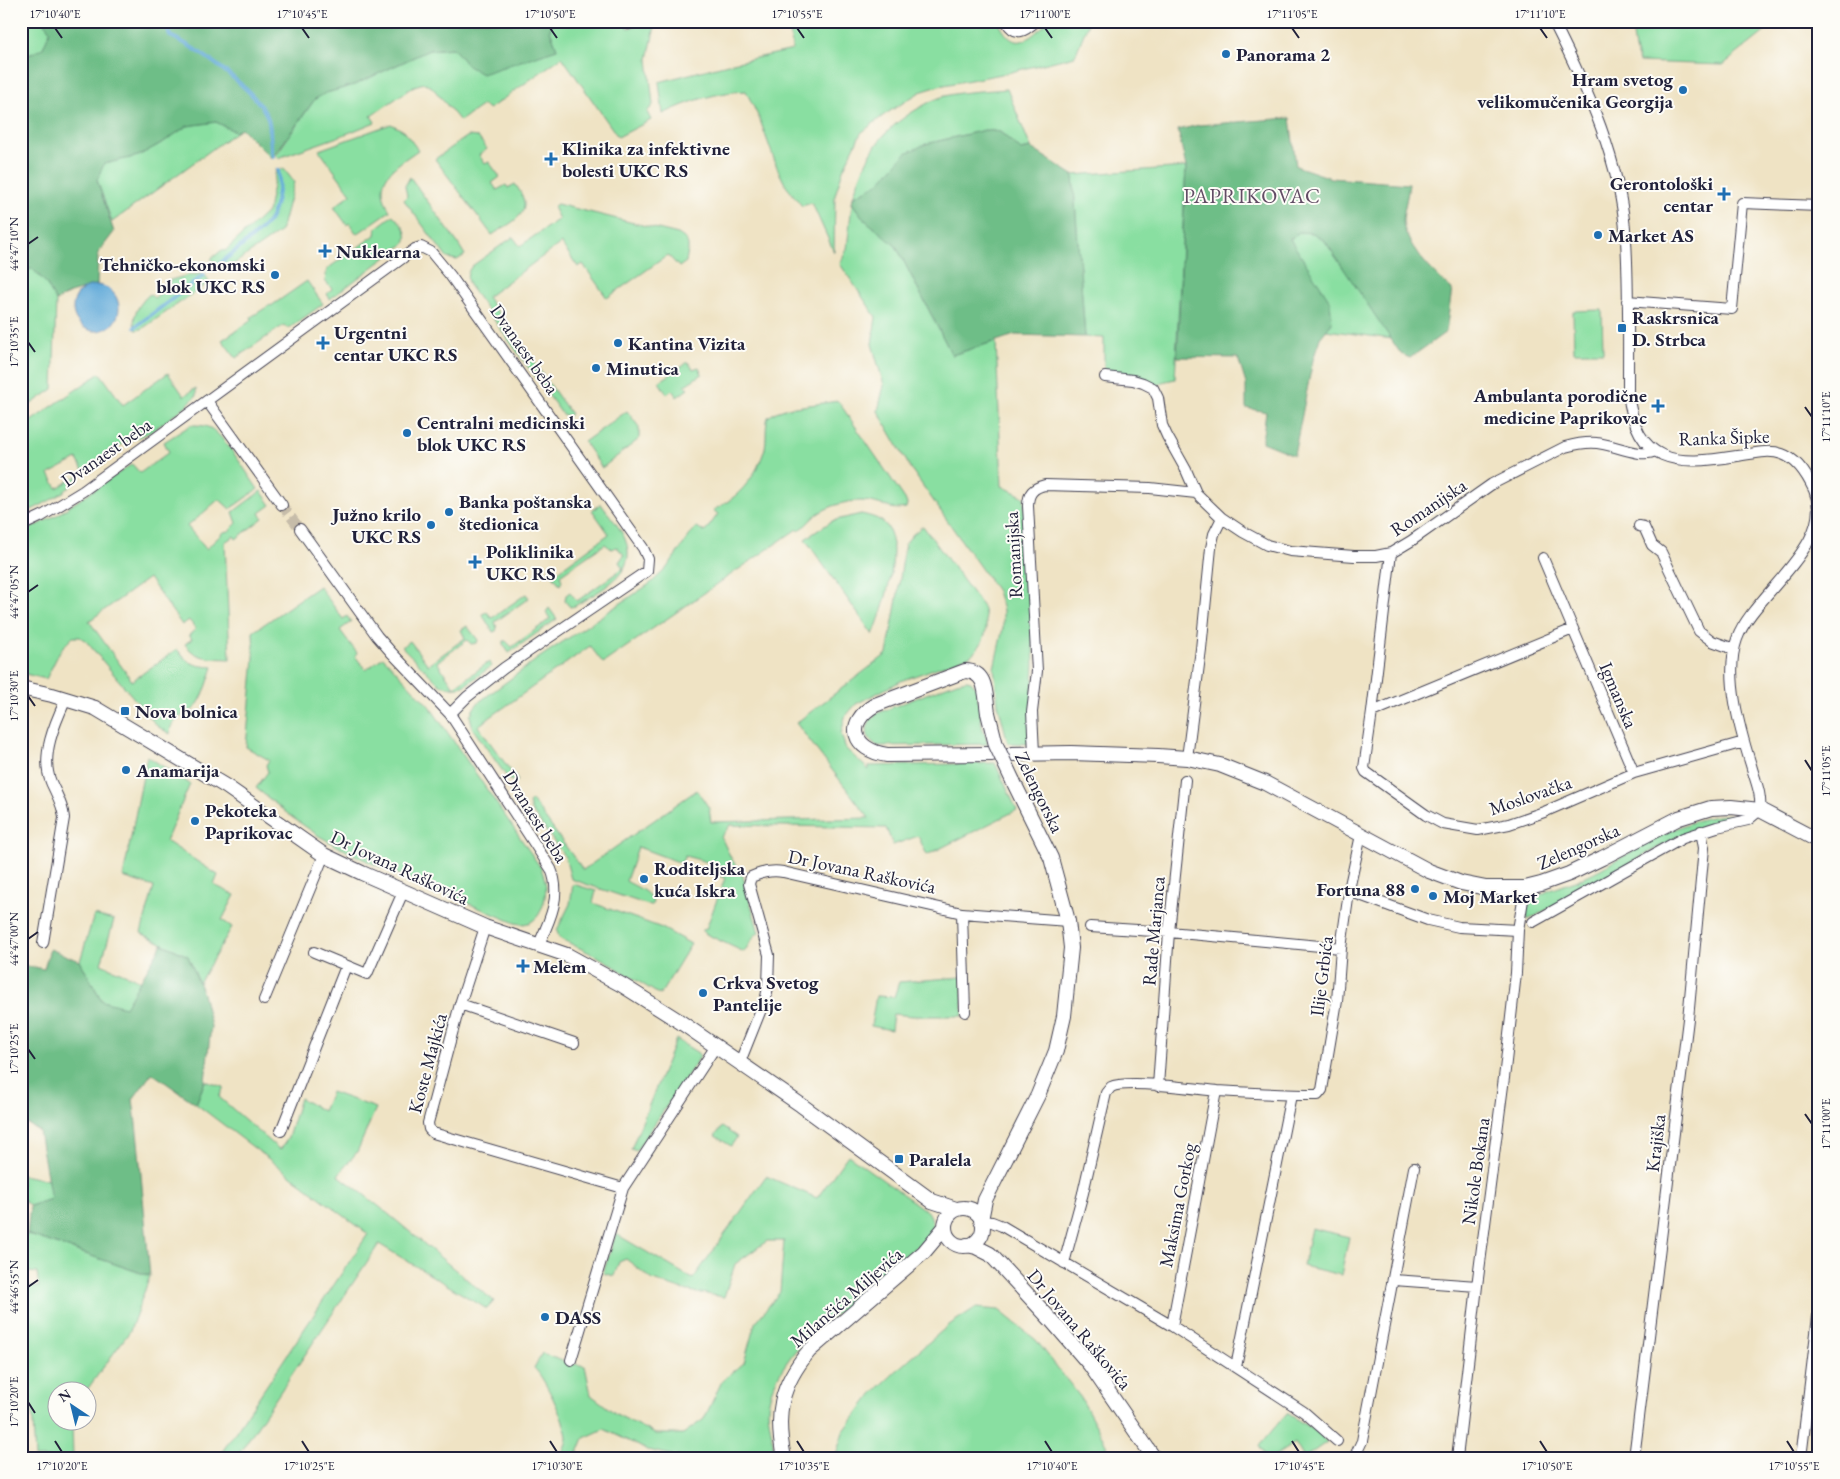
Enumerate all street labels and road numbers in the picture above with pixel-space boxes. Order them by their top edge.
street label: Dvanaest beba [484,299,565,400]
street label: Dvanaest beba [56,412,157,493]
street label: Ranka Šipke [1678,423,1770,452]
street label: Romanijska [1385,473,1472,542]
street label: Romanijska [999,511,1028,599]
street label: Igmanska [1593,658,1644,733]
street label: Zelengorska [1009,747,1070,837]
street label: Dvanaest beba [497,765,574,868]
street label: Moslovačka [1486,770,1575,821]
street label: Zelengorska [1533,817,1624,876]
street label: Dr Jovana Raškovića [326,824,474,911]
street label: Dr Jovana Raškovića [786,844,938,899]
street label: Rade Marjanca [1136,875,1171,987]
street label: Ilije Grbića [1304,934,1339,1018]
street label: Koste Majkića [402,1010,453,1116]
street label: Krajiška [1640,1112,1672,1173]
street label: Nikole Bokana [1456,1116,1495,1226]
street label: Maksima Gorkog [1153,1140,1202,1270]
street label: Milančića Miljevića [785,1241,908,1353]
street label: Dr Jovana Raškovića [1022,1264,1138,1395]

